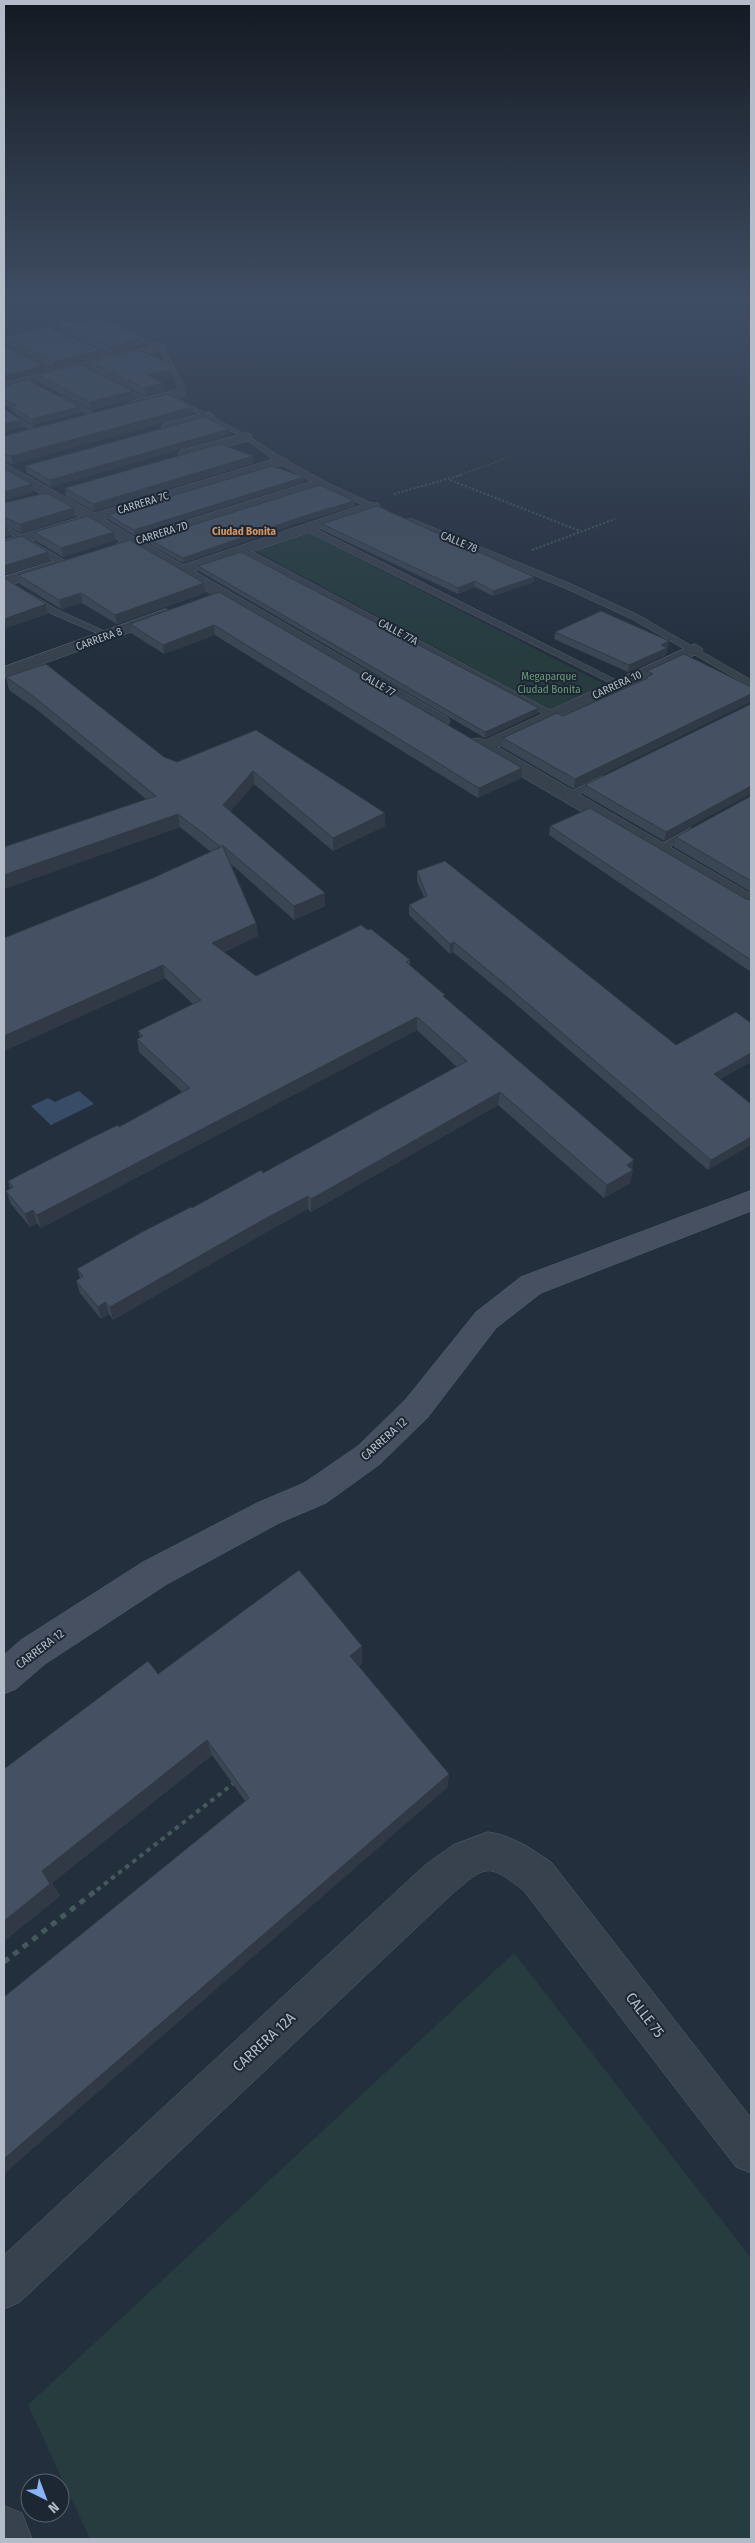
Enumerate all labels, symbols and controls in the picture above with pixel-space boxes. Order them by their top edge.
street label: CARRERA 7C [116,489,171,517]
street label: CARRERA 7D [134,519,190,547]
district label: Ciudad Bonita [212,525,276,538]
street label: CALLE 78 [439,529,480,555]
street label: CALLE 77A [376,616,420,648]
street label: CARRERA 8 [74,624,124,653]
street label: CARRERA 10 [590,668,644,702]
street label: CALLE 77 [358,669,398,699]
park label: Megaparque Ciudad Bonita [517,670,581,696]
street label: CARRERA 12 [358,1415,410,1463]
street label: CARRERA 12 [13,1626,67,1672]
street label: CALLE 75 [622,1989,668,2041]
street label: CARRERA 12A [229,2008,299,2075]
north arrow [20,2473,70,2523]
text: N [45,2498,62,2516]

